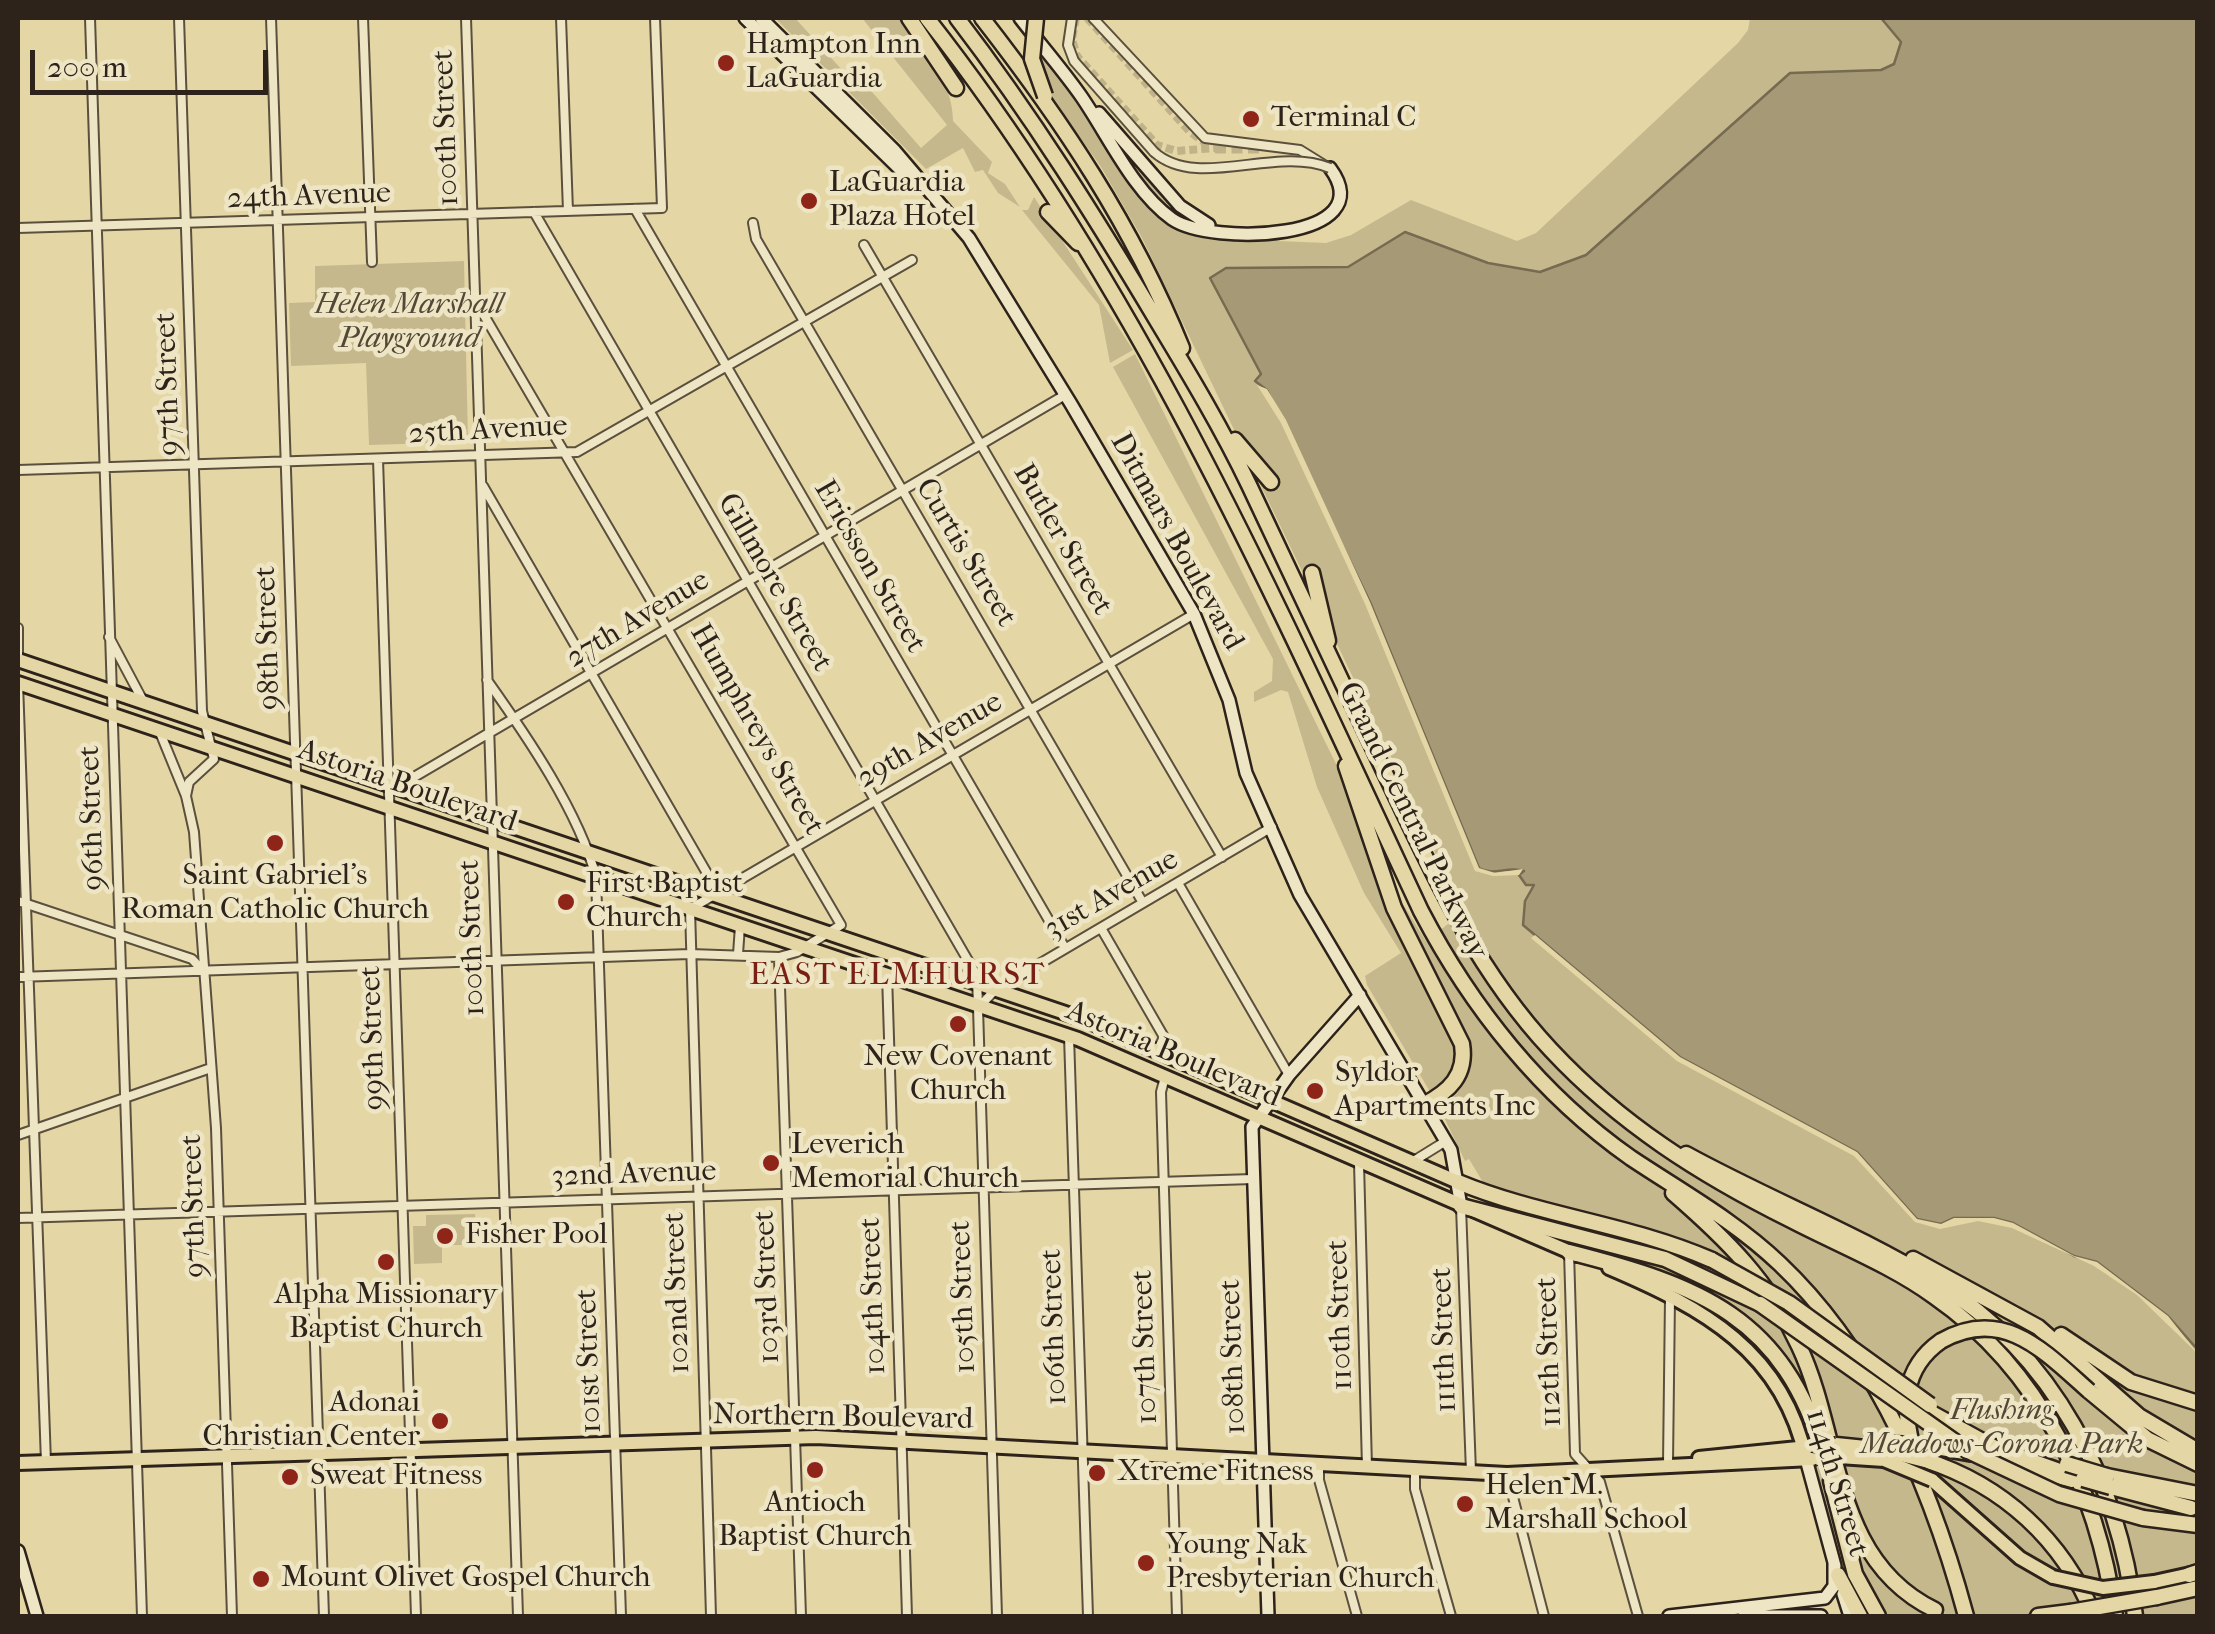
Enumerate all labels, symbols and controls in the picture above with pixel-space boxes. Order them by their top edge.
place label: Hampton Inn LaGuardia [746,28,921,98]
scale bar [35,30,272,92]
street label: 100th Street [426,49,468,207]
text: 200 m [47,50,127,85]
marker: Hampton Inn LaGuardia [715,52,737,74]
place label: Terminal C [1271,101,1416,137]
marker: Terminal C [1240,108,1262,130]
place label: LaGuardia Plaza Hotel [829,166,975,236]
street label: 24th Avenue [226,176,392,218]
marker: LaGuardia Plaza Hotel [798,190,820,212]
park label: Helen Marshall Playground [315,288,503,358]
street label: 97th Street [149,312,189,456]
street label: 25th Avenue [408,409,568,453]
street label: Ditmars Boulevard [1101,427,1251,657]
street label: Butler Street [1004,458,1120,622]
street label: Curtis Street [907,472,1023,634]
street label: Ericsson Street [805,474,933,660]
street label: Gillmore Street [709,488,839,678]
street label: 27th Avenue [560,563,716,677]
street label: 98th Street [248,565,290,711]
street label: Humphreys Street [681,618,831,842]
street label: Grand Central Parkway [1329,677,1495,965]
street label: 29th Avenue [851,685,1009,797]
street label: Astoria Boulevard [293,733,521,841]
street label: 96th Street [72,745,114,891]
marker: Saint Gabriel's Roman Catholic Church [264,832,286,854]
street label: 31st Avenue [1039,842,1185,948]
place label: Saint Gabriel's Roman Catholic Church [121,859,429,930]
street label: 100th Street [452,859,494,1017]
place label: First Baptist Church [586,867,743,938]
marker: First Baptist Church [555,891,577,913]
district label: EAST ELMHURST [749,957,1047,995]
street label: 99th Street [353,965,395,1111]
street label: Astoria Boulevard [1060,994,1286,1116]
marker: New Covenant Church [947,1013,969,1035]
place label: New Covenant Church [864,1040,1052,1110]
place label: Syldor Apartments Inc [1335,1056,1535,1126]
marker: Syldor Apartments Inc [1304,1080,1326,1102]
place label: Leverich Memorial Church [791,1128,1019,1198]
street label: 97th Street [175,1134,215,1278]
marker: Leverich Memorial Church [760,1152,782,1174]
street label: 32nd Avenue [551,1154,717,1196]
street label: 103rd Street [747,1210,789,1364]
street label: 102nd Street [657,1212,699,1374]
street label: 104th Street [853,1217,895,1375]
place label: Fisher Pool [465,1218,608,1254]
street label: 105th Street [943,1220,985,1374]
marker: Fisher Pool [434,1225,456,1247]
street label: 110th Street [1320,1239,1362,1391]
street label: 106th Street [1034,1248,1076,1406]
marker: Alpha Missionary Baptist Church [375,1251,397,1273]
street label: 111th Street [1424,1267,1466,1413]
street label: 107th Street [1125,1269,1167,1425]
street label: 112th Street [1529,1276,1571,1428]
place label: Alpha Missionary Baptist Church [274,1278,498,1348]
street label: 108th Street [1213,1279,1255,1435]
street label: 101st Street [569,1288,611,1434]
place label: Adonai Christian Center [202,1386,420,1456]
park label: Flushing Meadows-Corona Park [1861,1394,2143,1464]
street label: Northern Boulevard [713,1398,973,1438]
street label: 114th Street [1797,1405,1875,1561]
marker: Adonai Christian Center [429,1410,451,1432]
place label: Xtreme Fitness [1117,1455,1314,1491]
place label: Sweat Fitness [310,1459,482,1495]
marker: Antioch Baptist Church [804,1459,826,1481]
marker: Xtreme Fitness [1086,1462,1108,1484]
marker: Sweat Fitness [279,1466,301,1488]
place label: Helen M. Marshall School [1485,1469,1688,1540]
place label: Antioch Baptist Church [718,1486,912,1556]
marker: Helen M. Marshall School [1454,1493,1476,1515]
place label: Young Nak Presbyterian Church [1166,1528,1435,1598]
marker: Young Nak Presbyterian Church [1135,1552,1157,1574]
place label: Mount Olivet Gospel Church [281,1561,651,1597]
marker: Mount Olivet Gospel Church [250,1568,272,1590]

